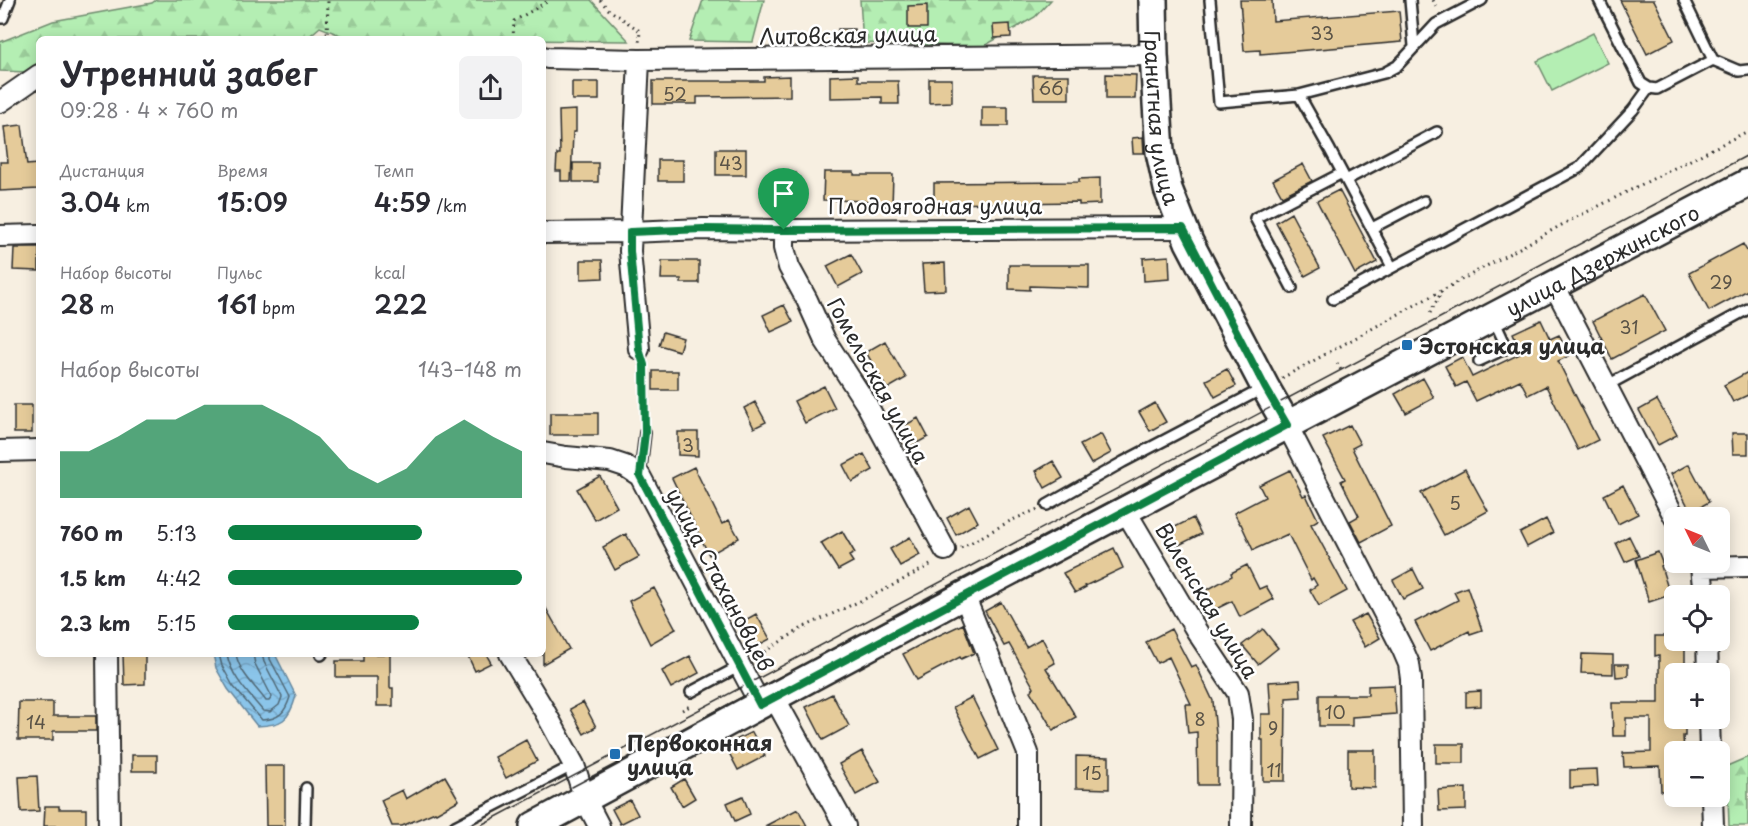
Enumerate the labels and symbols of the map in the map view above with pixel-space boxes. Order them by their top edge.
street label: Литовская улица [759,16,938,52]
house number: 33 [1310,19,1334,46]
street label: Гранитная улица [1138,30,1189,210]
house number: 66 [1039,74,1063,101]
house number: 52 [663,80,687,107]
house number: 43 [719,149,743,176]
pin [758,168,809,230]
street label: Плодоягодная улица [828,189,1043,221]
street label: улица Дзержинского [1500,196,1705,324]
house number: 29 [1710,268,1732,295]
street label: Гомельская улица [820,291,938,470]
house number: 31 [1620,313,1638,340]
place label: Эстонская улица [1419,329,1605,361]
marker: Эстонская улица [1400,338,1414,352]
house number: 3 [682,431,694,458]
street label: улица Стахановцев [659,482,783,676]
house number: 5 [1449,489,1461,516]
north arrow [1664,507,1730,573]
street label: Виленская улица [1149,516,1268,685]
house number: 10 [1324,698,1346,725]
house number: 8 [1194,705,1206,732]
house number: 14 [26,708,46,735]
house number: 9 [1268,714,1278,741]
place label: Первоконная улица [627,726,772,782]
marker: Первоконная улица [608,747,622,761]
house number: 11 [1266,756,1282,783]
house number: 15 [1082,759,1102,786]

